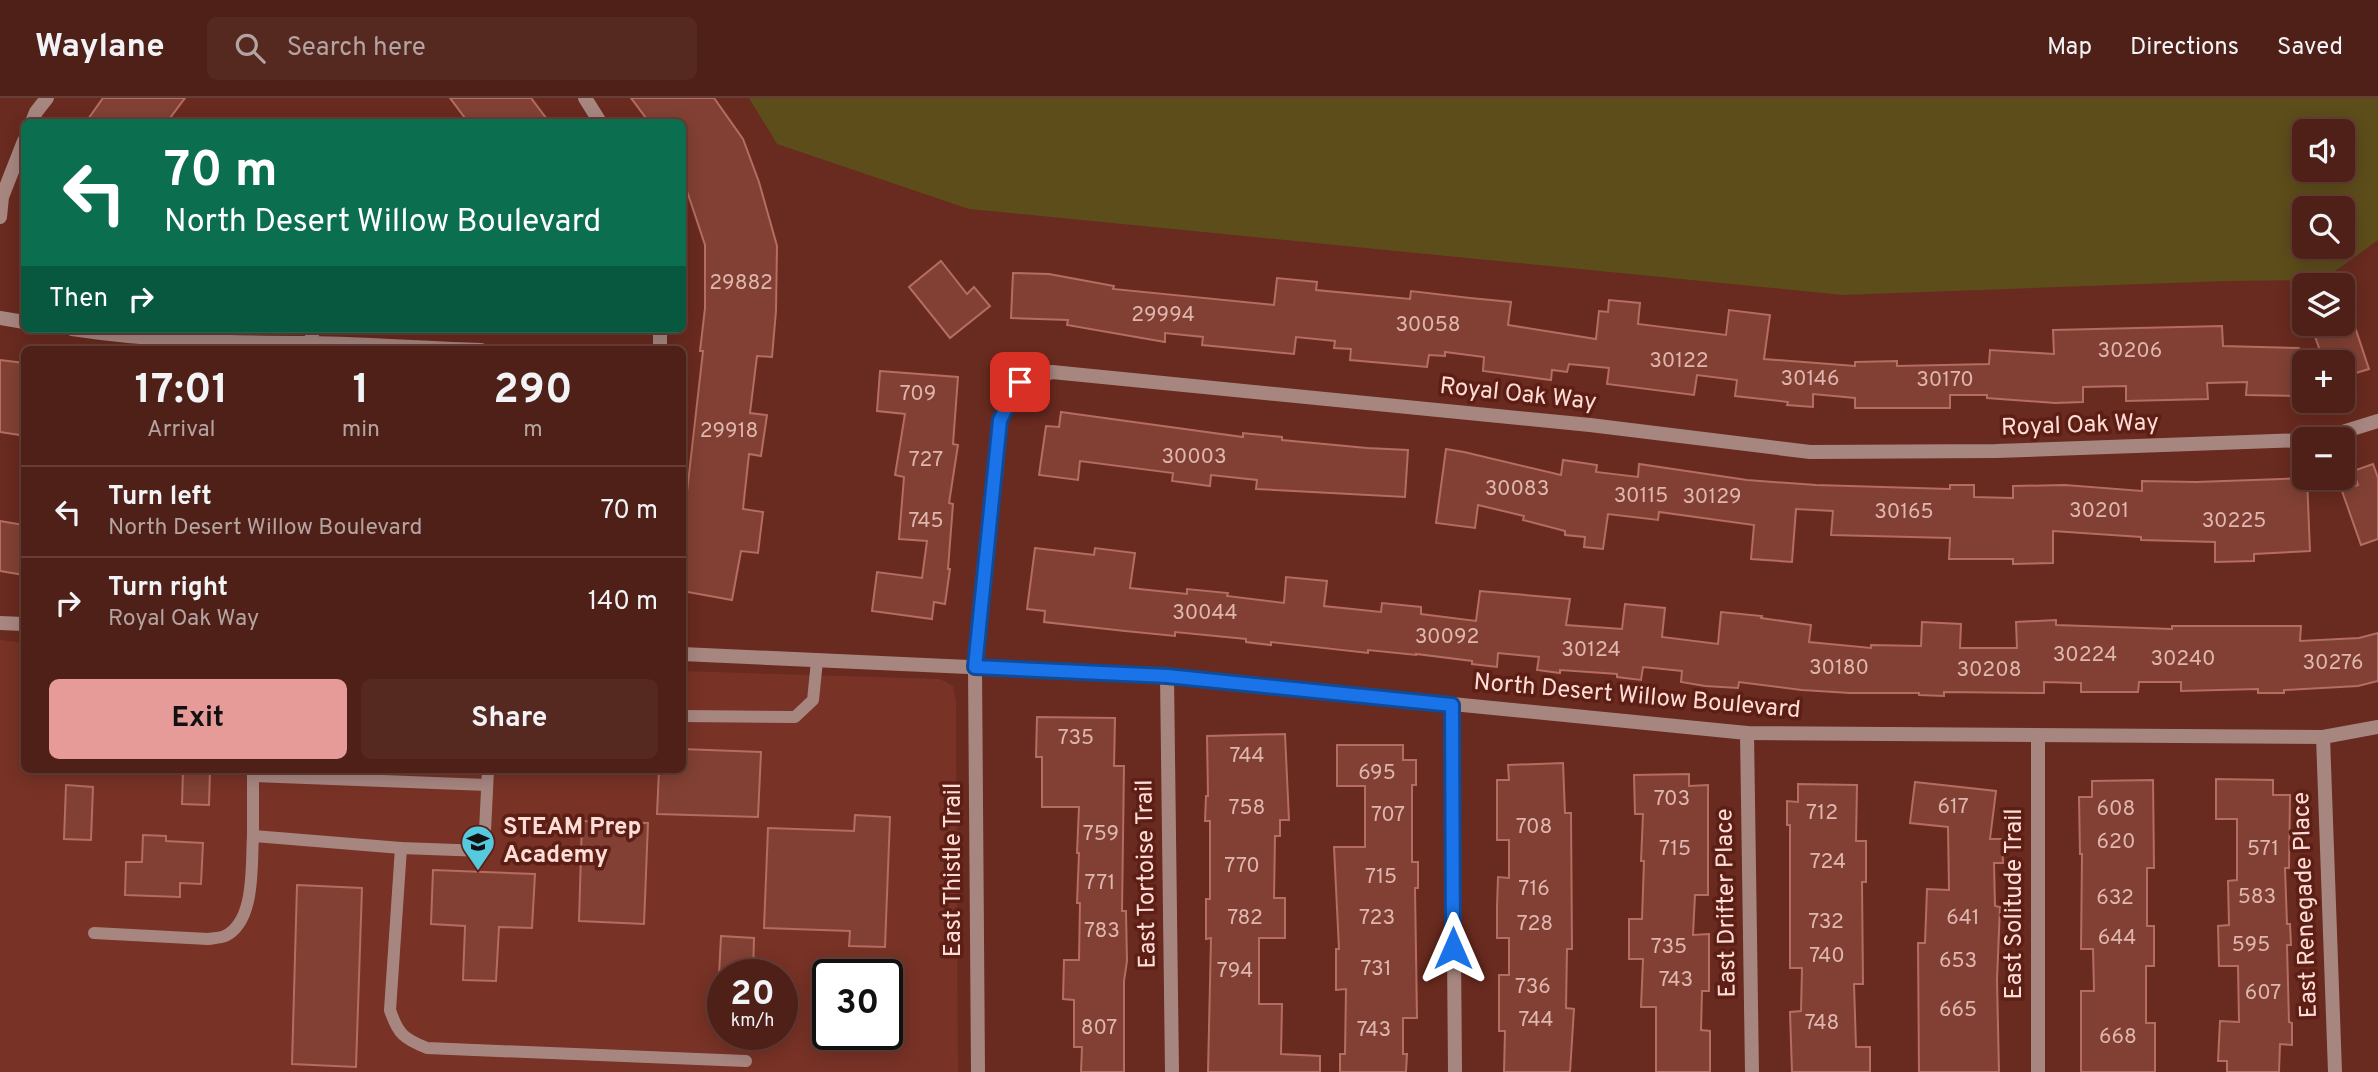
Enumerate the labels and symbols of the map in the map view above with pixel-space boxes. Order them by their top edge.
house number: 29882 [709,270,773,297]
house number: 29994 [1131,302,1195,329]
house number: 30058 [1395,312,1461,339]
house number: 30206 [2098,338,2162,365]
house number: 30122 [1649,348,1709,375]
pin [990,352,1050,412]
house number: 30146 [1781,366,1839,393]
house number: 30170 [1916,367,1974,394]
street label: Royal Oak Way [1438,372,1598,418]
house number: 709 [900,381,936,408]
street label: Royal Oak Way [2001,408,2159,444]
house number: 29918 [700,418,758,445]
house number: 30003 [1161,444,1227,471]
house number: 727 [909,447,943,474]
house number: 30083 [1485,476,1549,503]
house number: 30115 [1614,483,1668,510]
house number: 30129 [1682,484,1742,511]
house number: 30201 [2069,498,2129,525]
house number: 30165 [1874,499,1934,526]
house number: 745 [909,508,943,535]
house number: 30225 [2202,508,2266,535]
house number: 30044 [1172,600,1238,627]
house number: 30092 [1415,624,1479,651]
house number: 30124 [1561,637,1621,664]
house number: 30224 [2053,642,2117,669]
house number: 30240 [2150,646,2216,673]
house number: 30276 [2302,650,2364,677]
house number: 30180 [1809,655,1869,682]
house number: 30208 [1956,657,2022,684]
street label: North Desert Willow Boulevard [1472,668,1802,726]
house number: 735 [1058,725,1094,752]
house number: 744 [1230,743,1264,770]
house number: 695 [1358,760,1396,787]
street label: East Tortoise Trail [1130,779,1164,969]
street label: East Thistle Trail [939,783,969,957]
house number: 703 [1654,786,1690,813]
street label: East Renegade Place [2287,791,2325,1019]
house number: 617 [1937,794,1969,821]
house number: 758 [1229,795,1265,822]
house number: 608 [2097,796,2135,823]
house number: 712 [1806,800,1838,827]
house number: 707 [1371,802,1405,829]
street label: East Drifter Place [1710,808,1744,998]
street label: East Solitude Trail [2000,808,2030,1000]
place label: STEAM Prep Academy [503,813,641,871]
house number: 708 [1516,814,1552,841]
house number: 759 [1083,821,1119,848]
school or university icon: STEAM Prep Academy [459,823,497,872]
house number: 620 [2097,829,2135,856]
house number: 715 [1659,836,1691,863]
house number: 571 [2247,836,2279,863]
house number: 724 [1810,849,1846,876]
house number: 770 [1224,853,1260,880]
house number: 715 [1365,864,1397,891]
house number: 771 [1085,870,1115,897]
house number: 716 [1518,876,1550,903]
house number: 583 [2238,884,2276,911]
house number: 632 [2096,885,2134,912]
house number: 782 [1227,905,1263,932]
house number: 723 [1359,905,1395,932]
house number: 641 [1946,905,1980,932]
house number: 732 [1808,909,1844,936]
position arrow [1416,911,1490,985]
house number: 728 [1517,911,1553,938]
house number: 783 [1084,918,1120,945]
house number: 644 [2098,925,2136,952]
house number: 595 [2232,932,2270,959]
house number: 735 [1651,934,1687,961]
house number: 740 [1809,943,1845,970]
house number: 653 [1939,948,1977,975]
house number: 731 [1360,956,1392,983]
house number: 794 [1217,958,1253,985]
speed limit sign: 30 [812,959,903,1050]
house number: 743 [1659,967,1693,994]
house number: 736 [1515,974,1551,1001]
house number: 607 [2245,980,2281,1007]
house number: 665 [1939,997,1977,1024]
house number: 744 [1519,1007,1553,1034]
house number: 748 [1805,1010,1839,1037]
house number: 807 [1081,1015,1117,1042]
house number: 743 [1357,1017,1391,1044]
house number: 668 [2099,1024,2137,1051]

